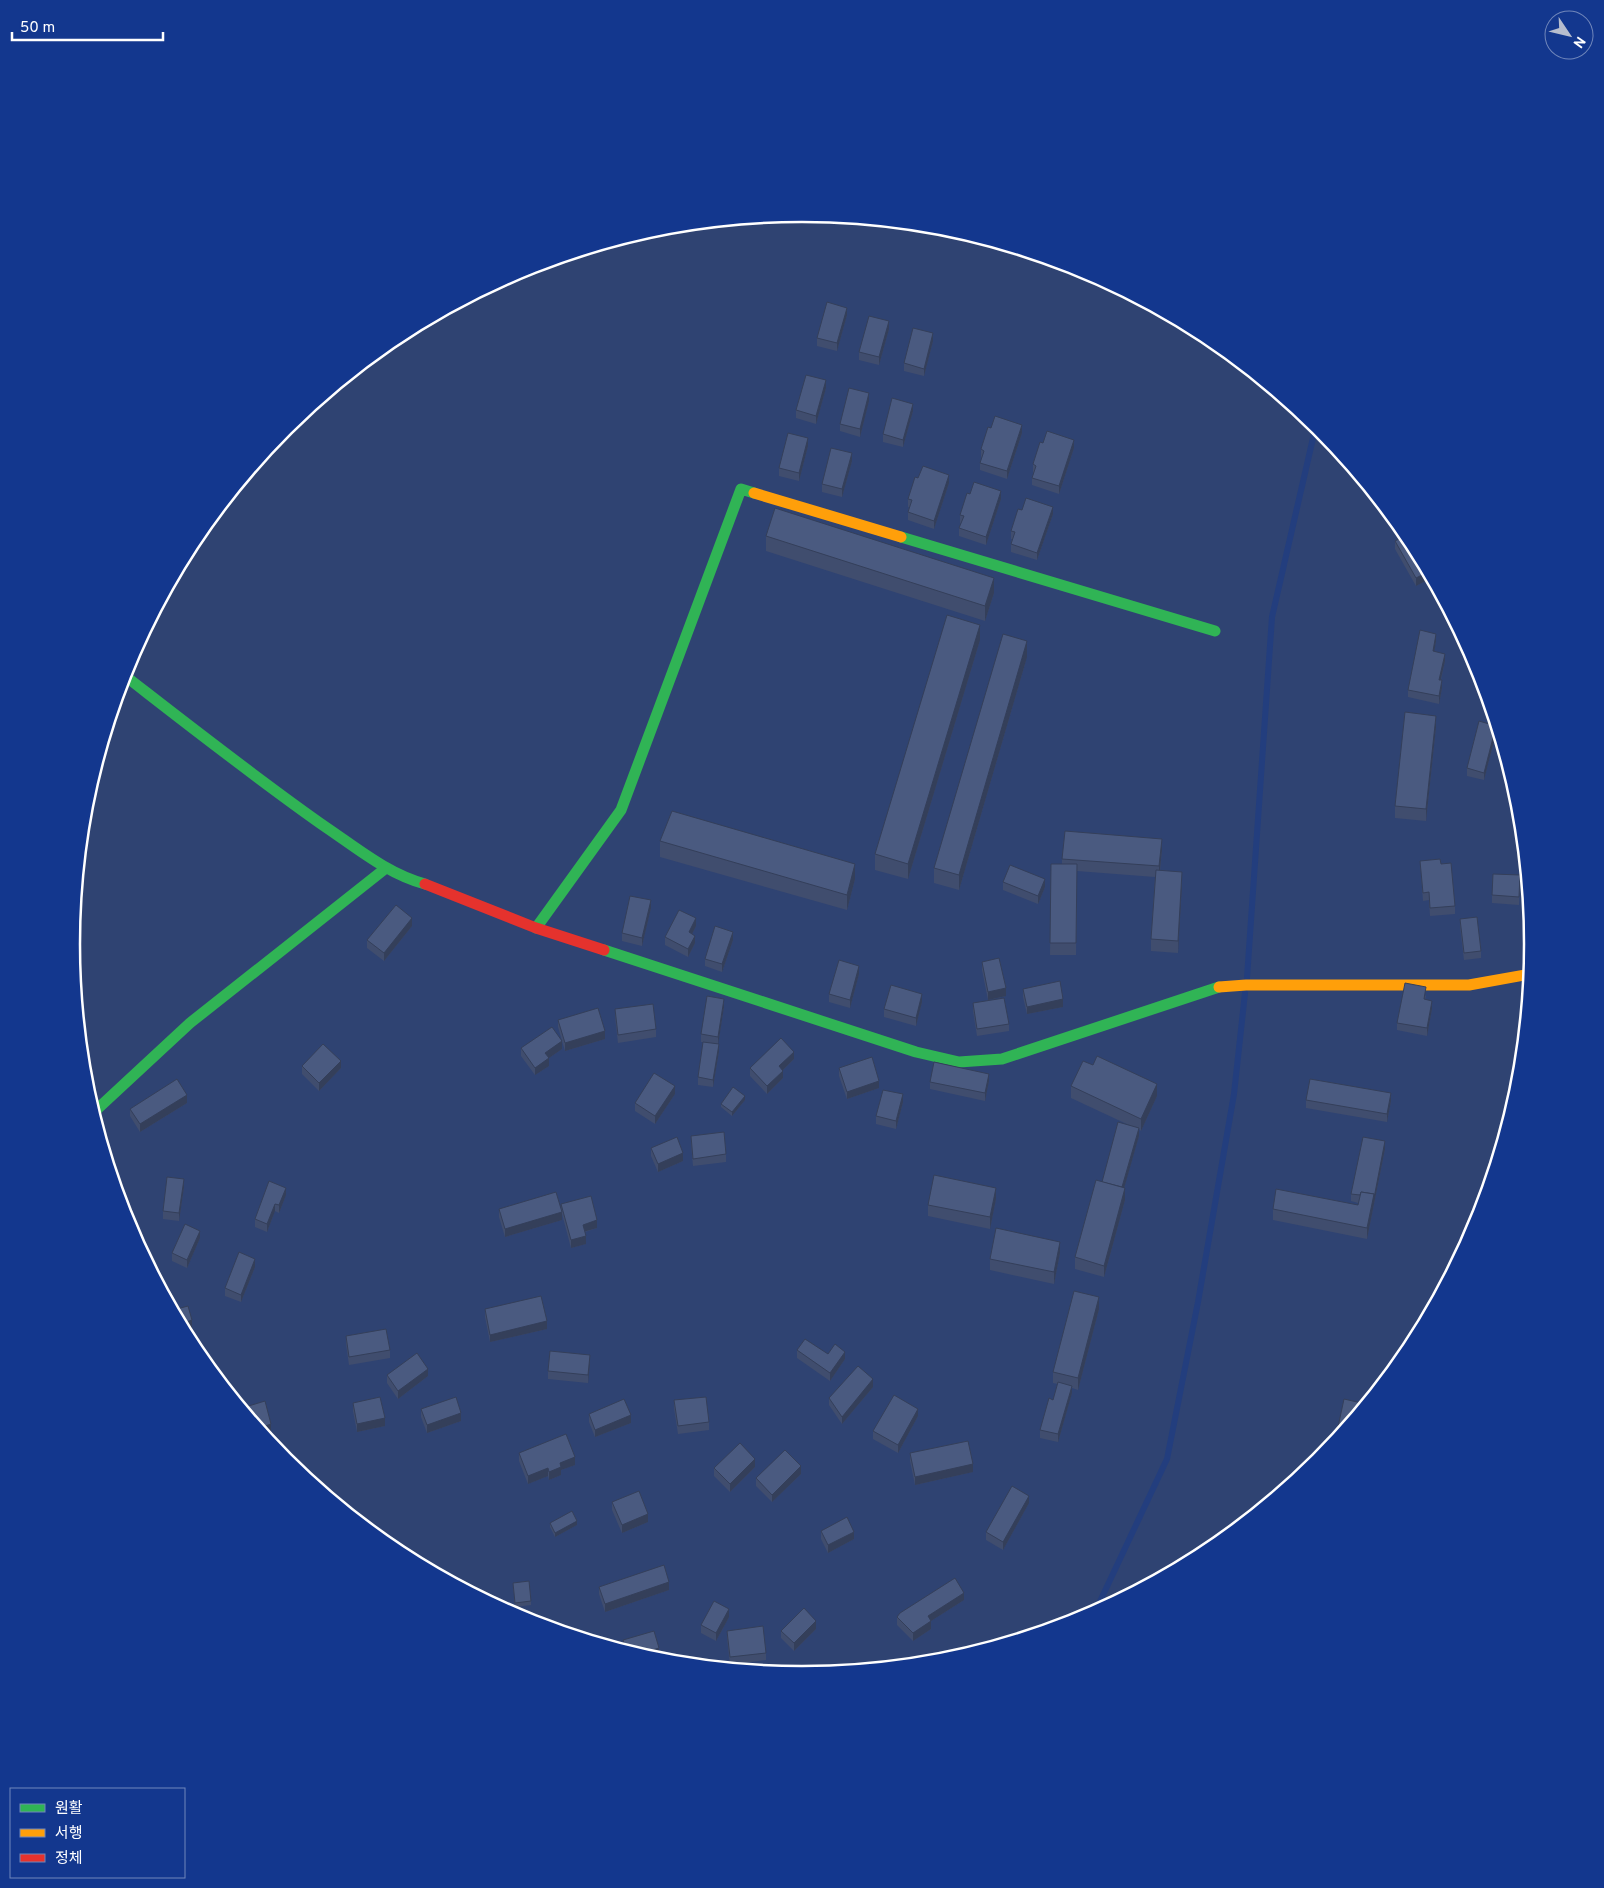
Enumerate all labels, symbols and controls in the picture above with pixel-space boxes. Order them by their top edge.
scale bar [12,10,164,42]
north arrow [1544,10,1594,60]
text: 50 m [20,19,55,38]
text: N [1569,33,1588,51]
legend [10,1788,185,1878]
text: 원활 [55,1800,83,1819]
text: 서행 [55,1825,83,1844]
text: 정체 [55,1850,83,1869]

